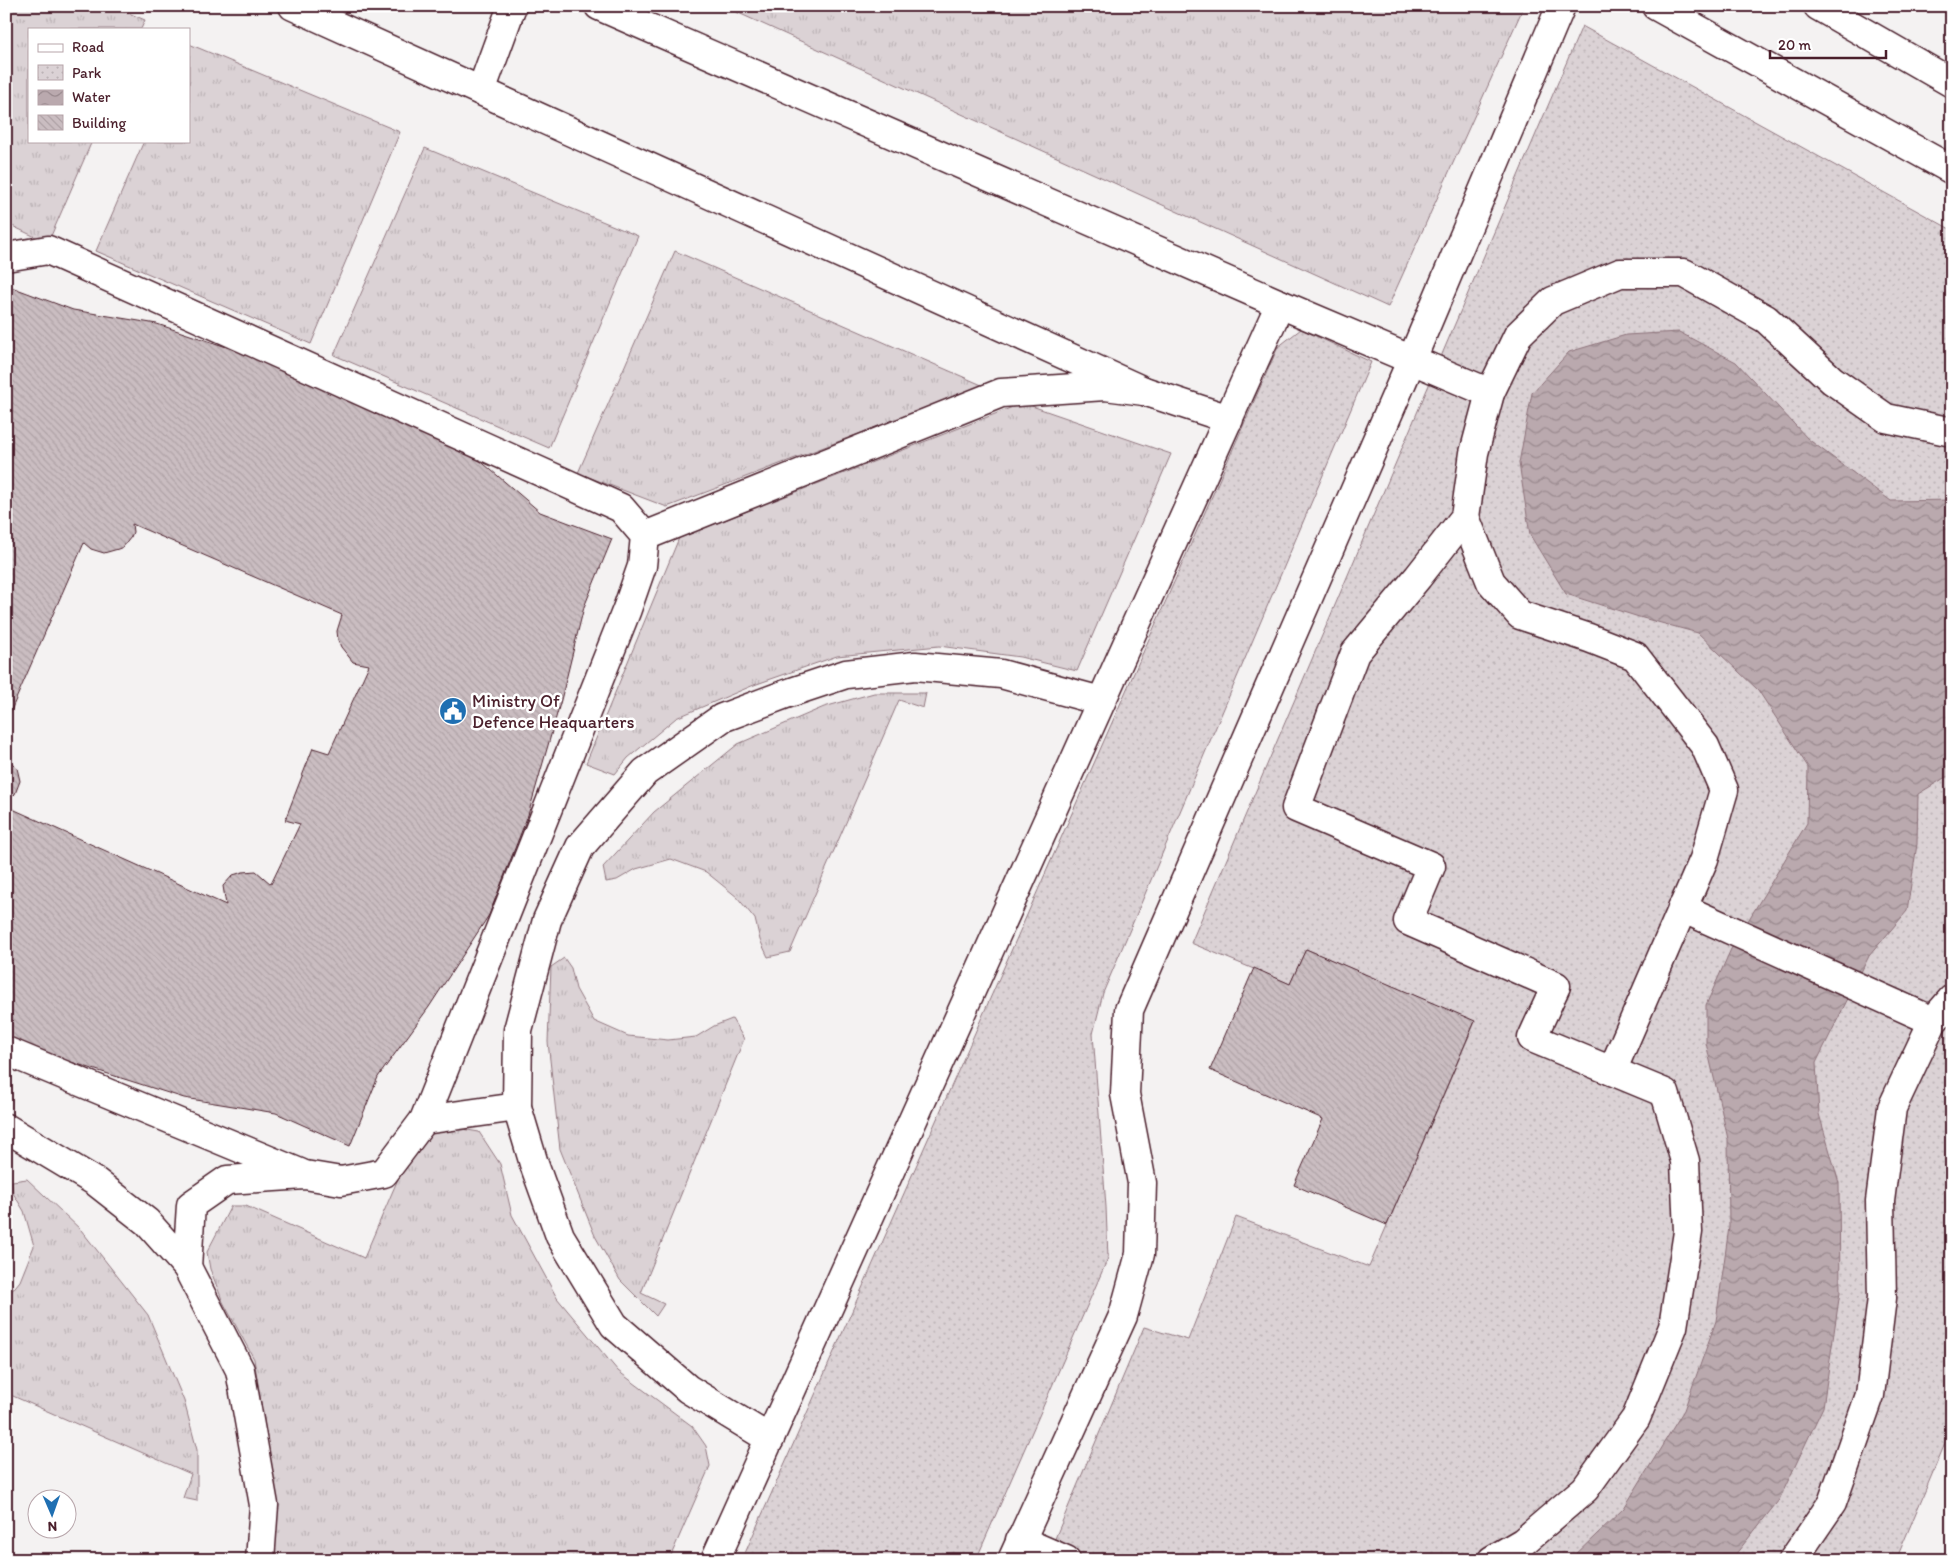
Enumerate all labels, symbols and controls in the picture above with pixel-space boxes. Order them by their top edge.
legend [28,28,190,142]
scale bar [1770,28,1887,60]
text: 20 m [1778,36,1812,54]
text: Road [72,38,105,56]
text: Park [72,64,102,82]
text: Water [72,88,111,106]
text: Building [72,114,126,132]
place label: Ministry Of Defence Heaquarters [472,690,634,733]
public building icon: Ministry Of Defence Heaquarters [438,696,468,726]
north arrow [28,1488,78,1538]
text: N [47,1518,57,1535]

